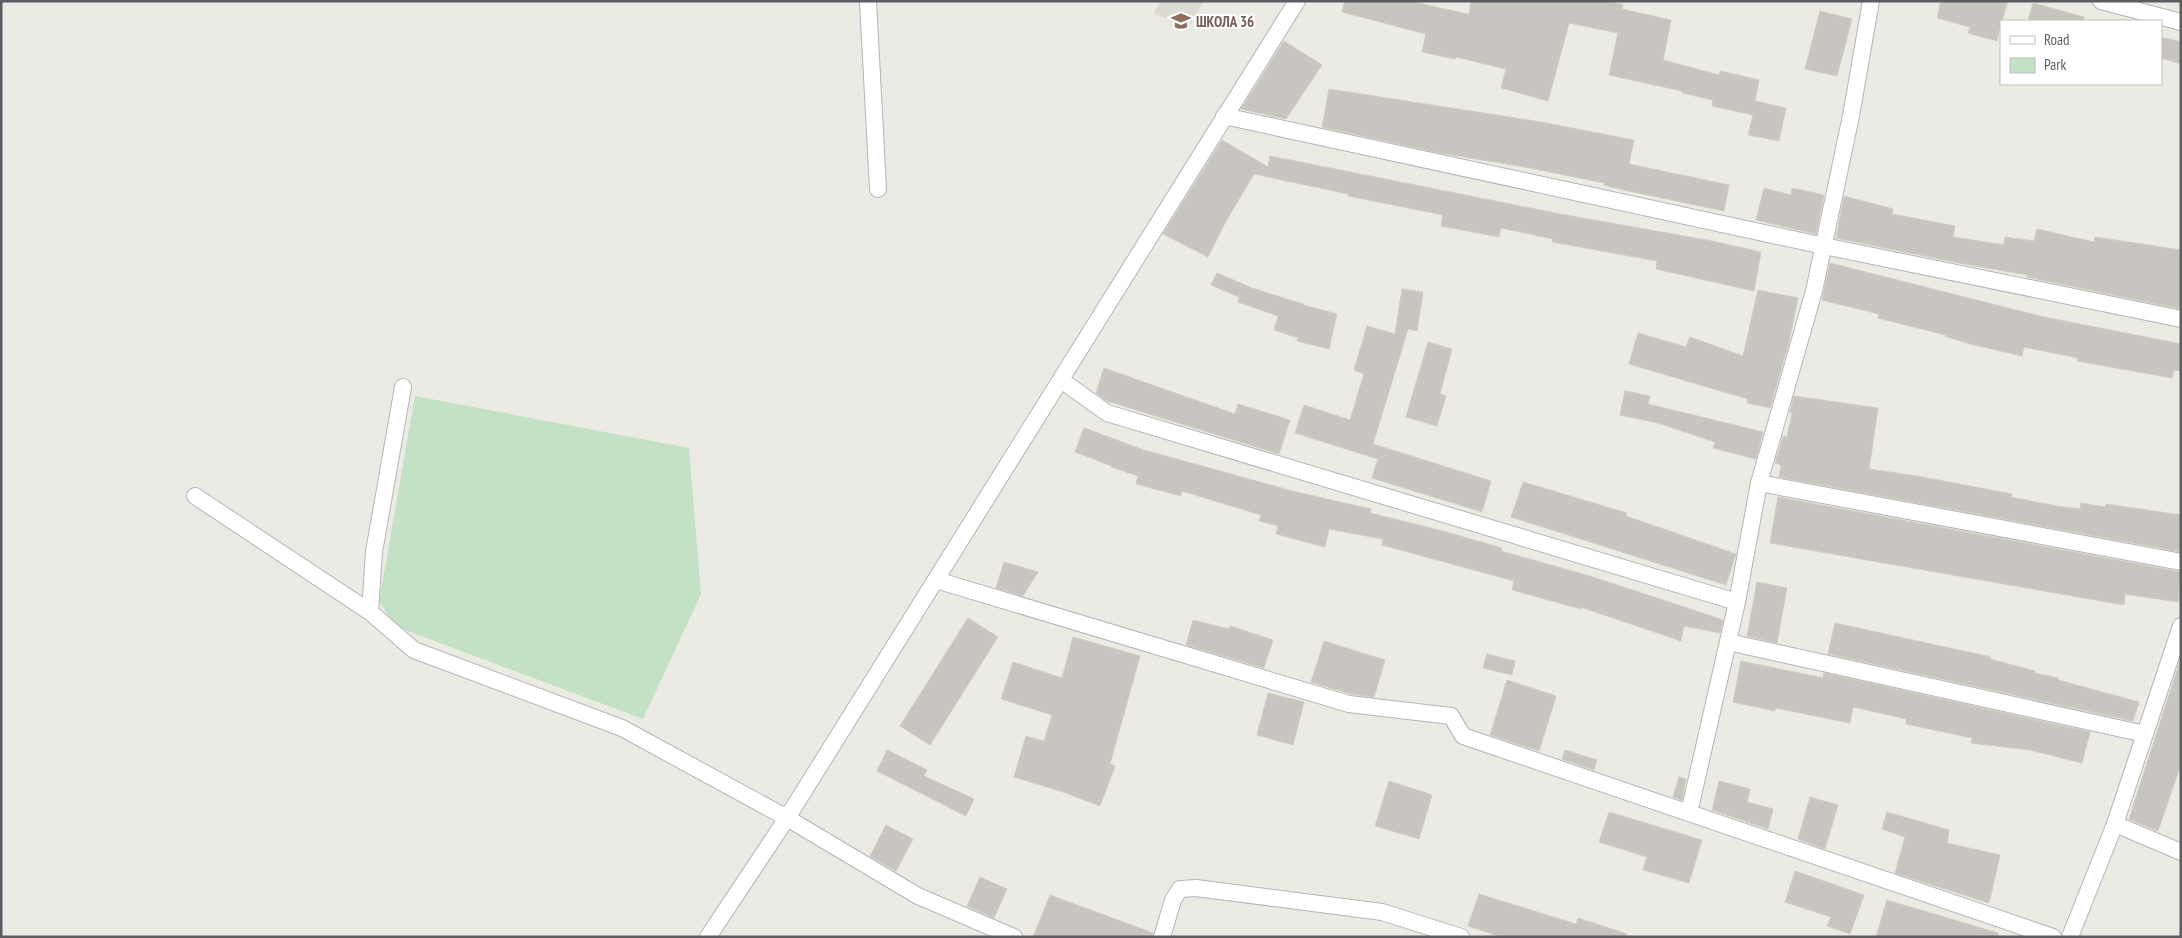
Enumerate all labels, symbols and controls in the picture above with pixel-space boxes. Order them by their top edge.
school or university icon: ШКОЛА 36 [1170,10,1192,32]
place label: ШКОЛА 36 [1196,12,1254,31]
legend [2000,20,2162,85]
text: Road [2044,30,2070,49]
text: Park [2044,55,2066,74]

